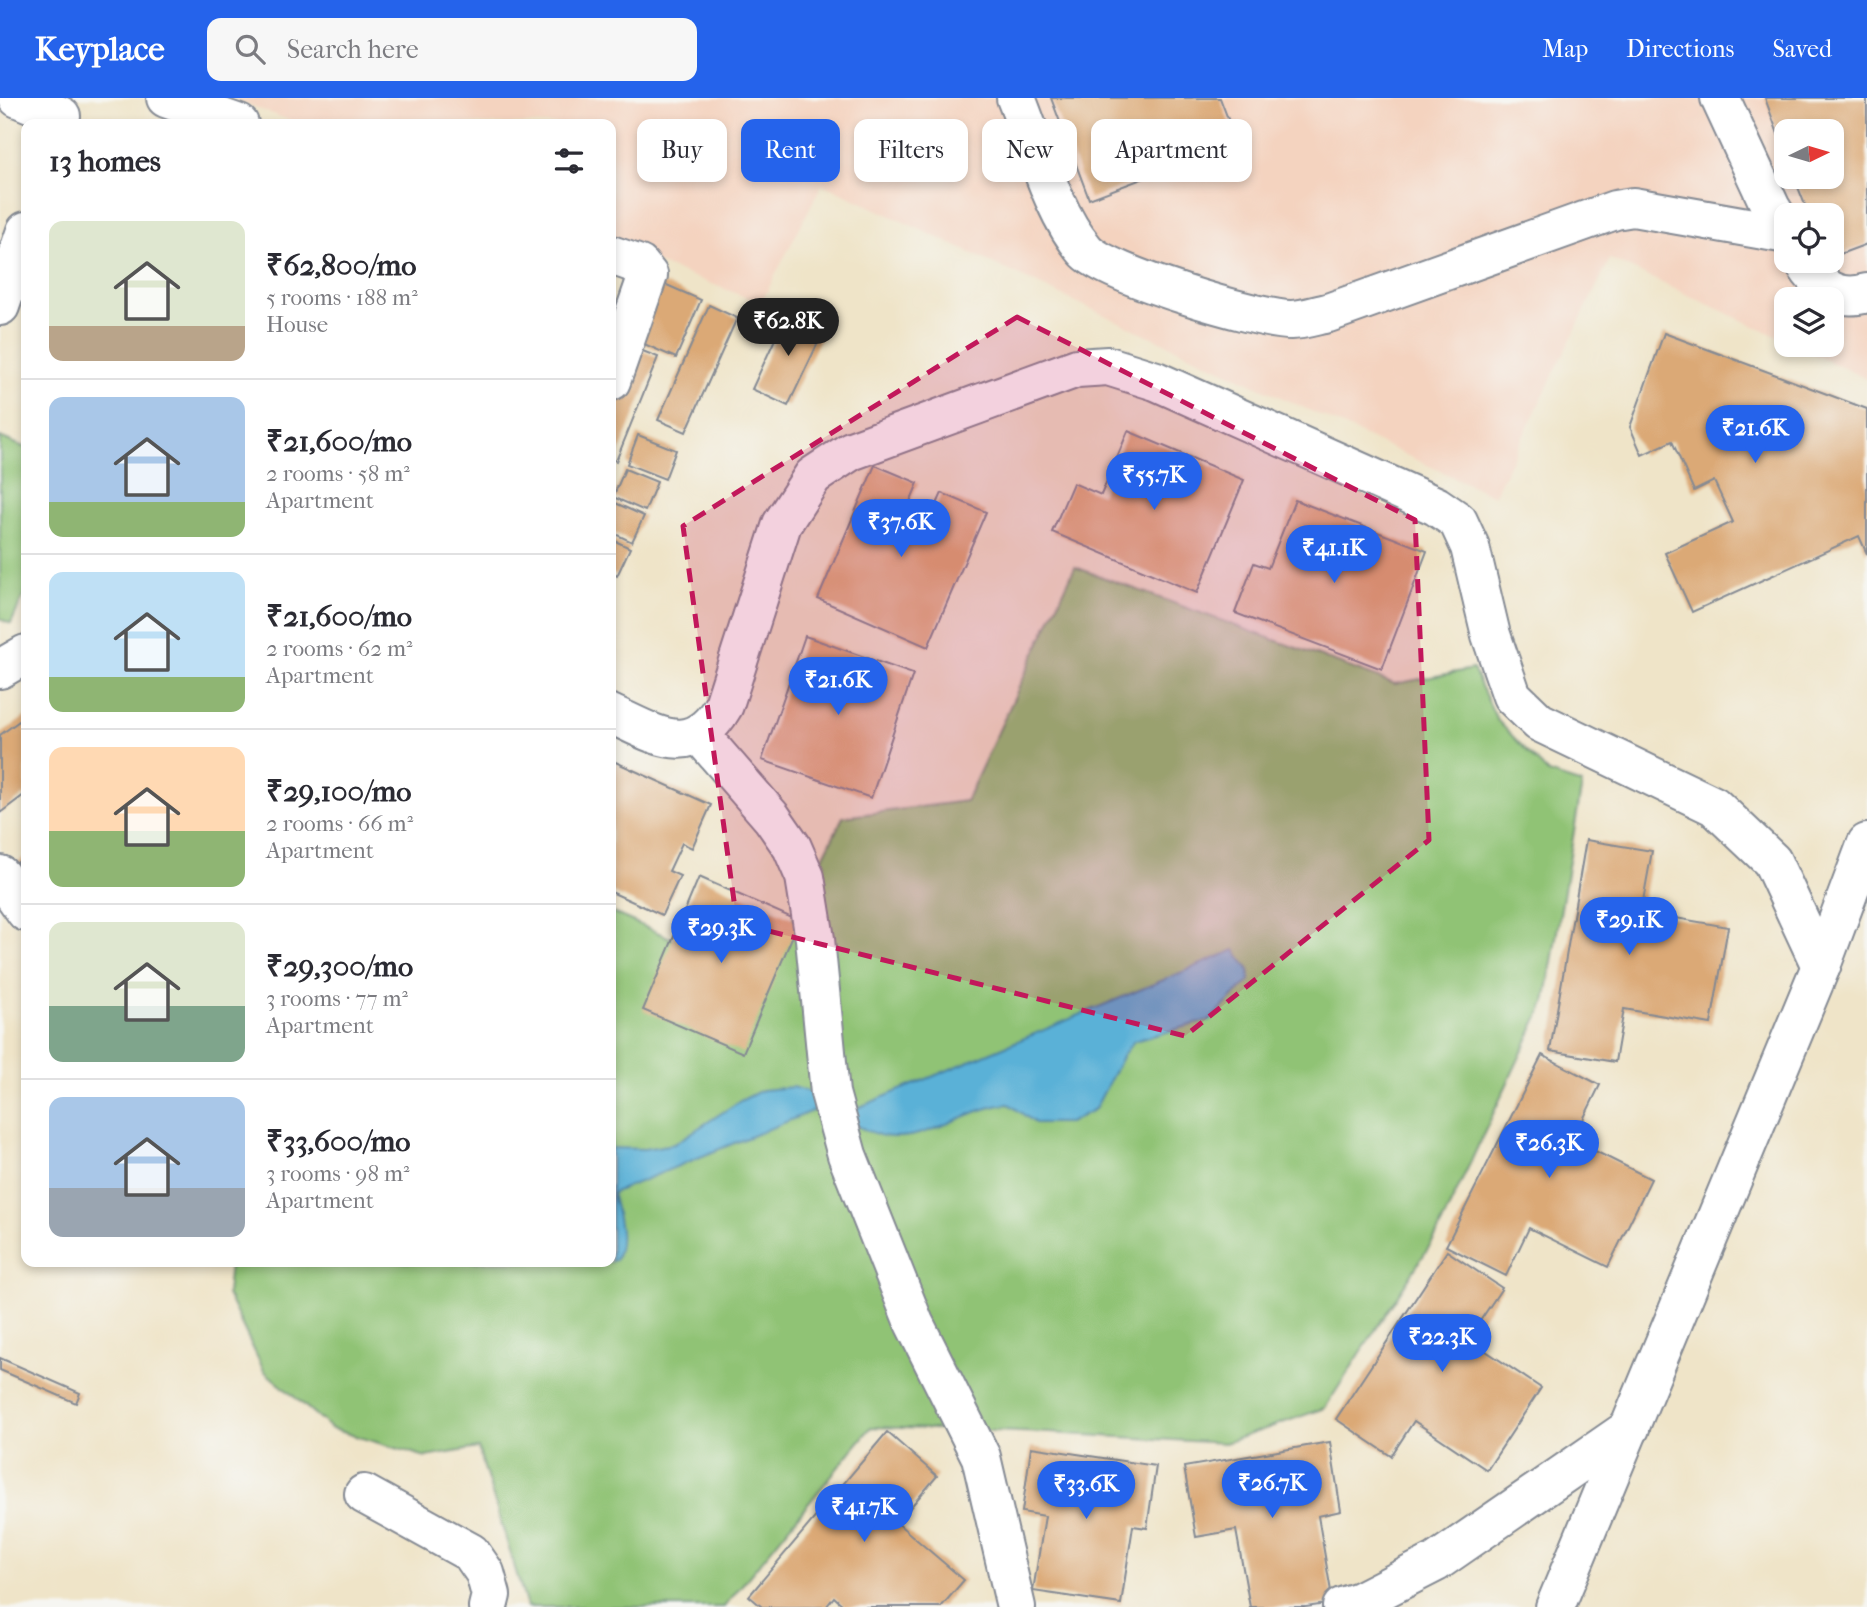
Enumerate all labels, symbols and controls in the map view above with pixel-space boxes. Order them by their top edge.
search box [207,18,697,81]
text: Keyplace [35,30,165,69]
icon: search [231,30,269,68]
text: Search here [287,34,419,65]
text: Map [1542,35,1588,63]
text: Directions [1626,35,1734,63]
text: Saved [1772,35,1832,63]
chip: Buy [637,119,727,182]
chip: Rent [741,119,840,182]
chip: Filters [854,119,968,182]
chip: New [982,119,1077,182]
chip: Apartment [1091,119,1252,182]
north arrow [1774,119,1844,189]
map controls [1774,119,1844,357]
icon: filters [550,142,588,180]
text: 13 homes [49,144,161,179]
button: locate [1774,203,1844,273]
text: ₹62,800/mo [266,248,417,283]
icon: home [105,249,189,333]
text: 5 rooms · 188 m² [266,284,418,311]
button: layers [1774,287,1844,357]
pin: ₹62.8K [731,299,845,358]
text: ₹62.8K [753,307,823,334]
text: House [266,311,328,338]
pin: ₹21.6K [1698,406,1812,465]
text: ₹21.6K [1722,414,1788,441]
text: ₹21,600/mo [266,424,412,459]
icon: home [105,425,189,509]
pin: ₹55.7K [1097,452,1211,512]
text: 2 rooms · 58 m² [266,460,410,487]
text: ₹55.7K [1122,461,1186,488]
text: Apartment [266,487,374,514]
pin: ₹37.6K [844,500,958,559]
text: ₹37.6K [868,508,934,535]
pin: ₹41.1K [1277,526,1391,585]
text: ₹41.1K [1302,534,1366,561]
text: ₹21,600/mo [266,599,412,634]
icon: home [105,600,189,684]
text: 2 rooms · 62 m² [266,635,413,662]
pin: ₹21.6K [781,658,895,717]
text: Apartment [266,662,374,689]
text: ₹21.6K [805,666,871,693]
text: ₹29,100/mo [266,774,412,809]
icon: home [105,775,189,859]
text: 2 rooms · 66 m² [266,810,413,837]
text: Apartment [266,837,374,864]
pin: ₹29.1K [1572,898,1686,957]
pin: ₹29.3K [664,906,778,965]
text: ₹29.1K [1596,906,1662,933]
text: ₹29.3K [687,914,755,941]
text: ₹29,300/mo [266,949,413,984]
icon: home [105,950,189,1034]
text: 3 rooms · 77 m² [266,985,408,1012]
text: Apartment [266,1012,374,1039]
pin: ₹26.3K [1492,1121,1606,1180]
text: ₹33,600/mo [266,1124,410,1159]
icon: home [105,1125,189,1209]
text: ₹26.3K [1515,1129,1583,1156]
text: 3 rooms · 98 m² [266,1160,410,1187]
text: Apartment [266,1187,374,1214]
pin: ₹22.3K [1385,1314,1499,1374]
text: ₹22.3K [1408,1323,1476,1350]
pin: ₹26.7K [1215,1460,1329,1520]
pin: ₹33.6K [1029,1462,1143,1521]
text: ₹26.7K [1238,1469,1306,1496]
text: ₹33.6K [1053,1470,1119,1497]
pin: ₹41.7K [807,1484,921,1544]
text: ₹41.7K [831,1493,897,1520]

